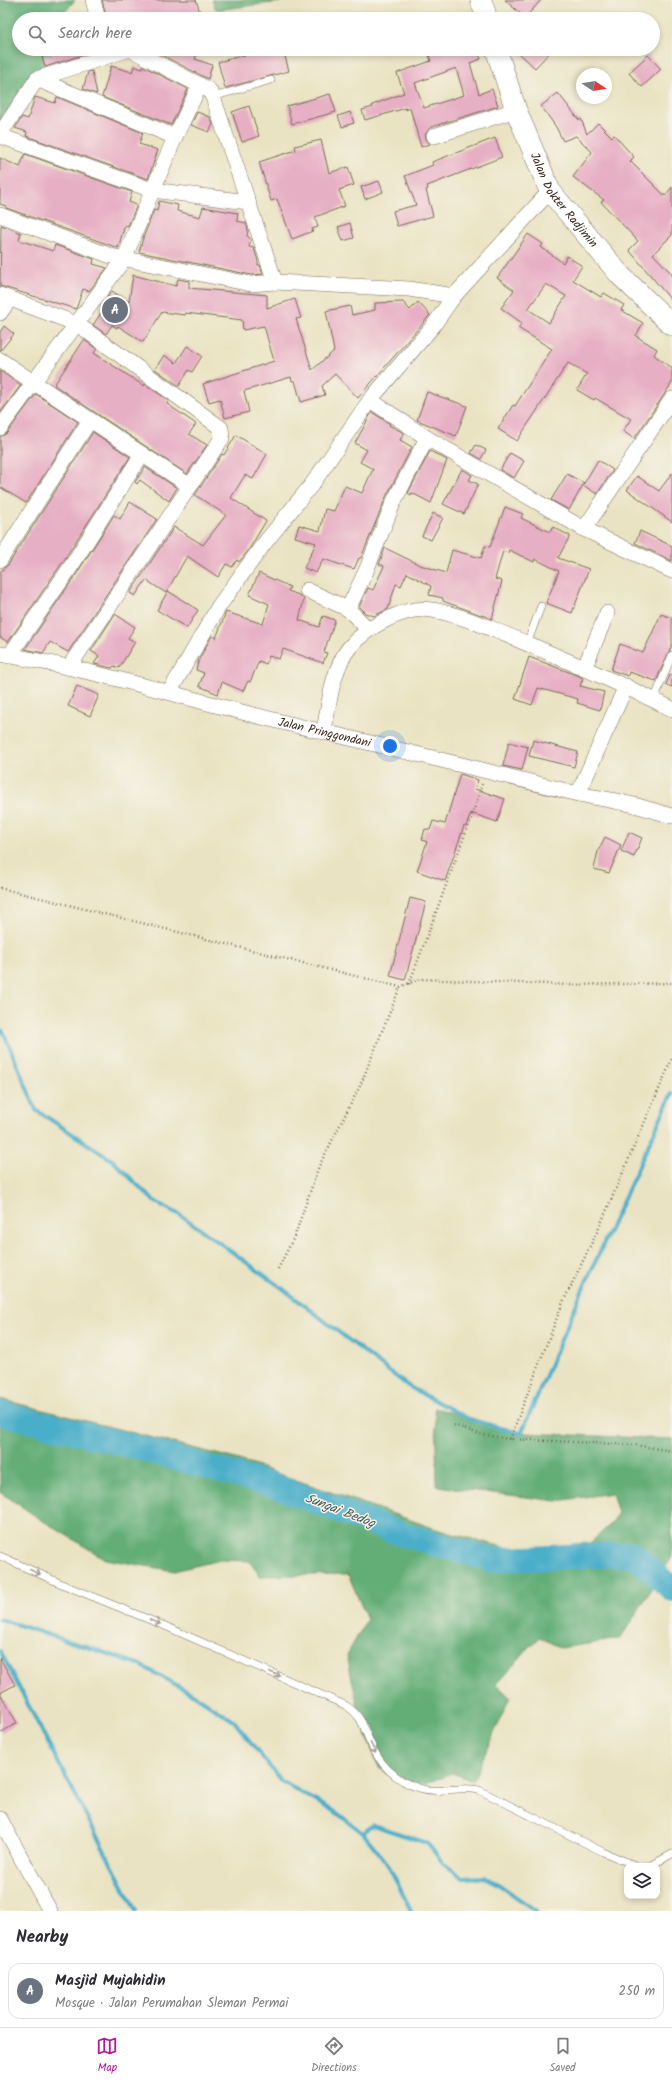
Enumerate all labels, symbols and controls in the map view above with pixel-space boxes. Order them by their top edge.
search box [12,12,660,56]
text: Search here [58,22,132,46]
icon: search [26,23,48,45]
north arrow [576,68,612,104]
street label: Jalan Dokter Radjimin [525,149,603,252]
pin: A [102,295,128,325]
street label: Jalan Pringgondani [276,712,374,753]
your location [380,736,400,756]
water label: Sungai Bedog [302,1488,379,1534]
one-way arrow [29,1569,41,1576]
one-way arrow [149,1619,161,1626]
one-way arrow [268,1671,280,1678]
one-way arrow [369,1742,377,1754]
map controls [624,1863,660,1899]
button: layers [624,1863,660,1899]
text: Nearby [16,1924,68,1951]
text: Masjid Mujahidin [55,1969,165,1993]
text: A [26,1981,34,2002]
text: 250 m [618,1981,655,2002]
text: Mosque · Jalan Perumahan Sleman Permai [55,1993,288,2014]
tab: Map [96,2035,118,2077]
tab: Directions [311,2035,357,2077]
tab: Saved [550,2035,576,2077]

